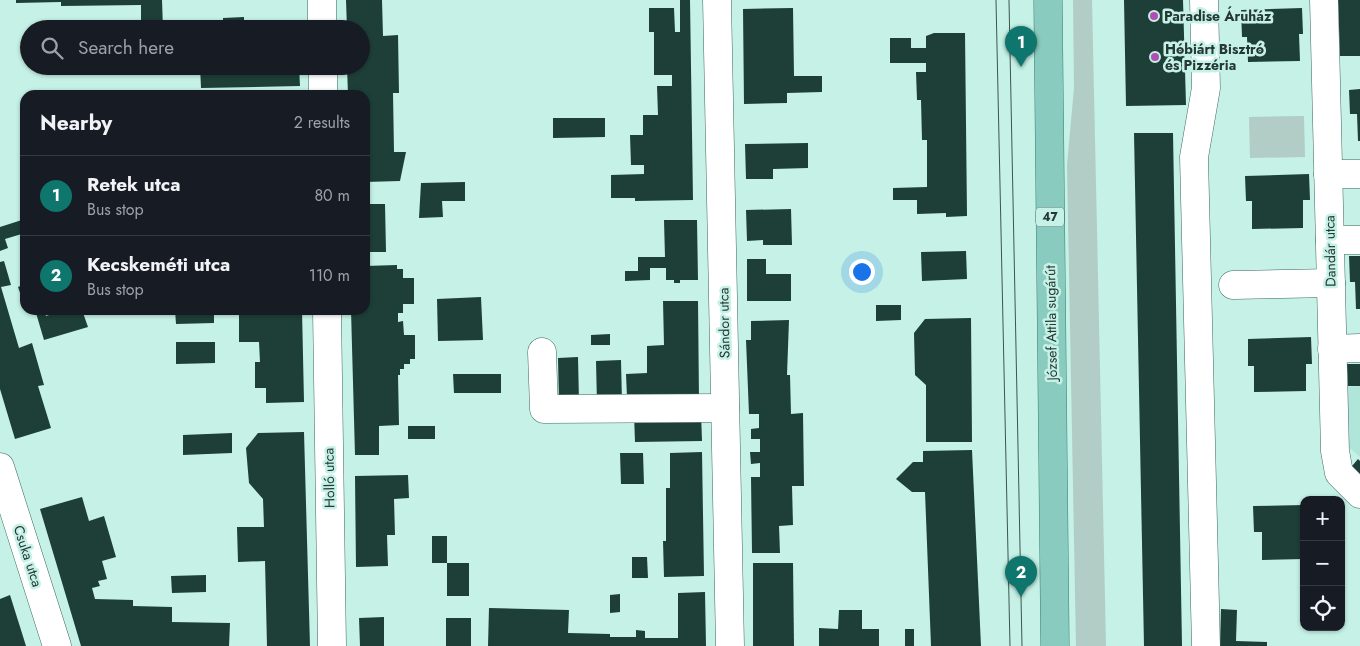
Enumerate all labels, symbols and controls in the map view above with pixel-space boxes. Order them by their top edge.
place label: Paradise Áruház [1164,6,1272,26]
marker: Paradise Áruház [1148,10,1160,22]
search box [20,20,370,75]
pin: 1 [1005,26,1037,67]
icon: search [38,34,66,62]
text: Search here [78,34,174,61]
place label: Hóbiárt Bisztró és Pizzéria [1165,39,1264,75]
marker: Hóbiárt Bisztró és Pizzéria [1149,51,1161,63]
text: Nearby [40,108,112,138]
text: 2 results [294,111,350,134]
text: Retek utca [87,171,180,198]
text: 1 [52,184,60,207]
text: 80 m [314,184,350,207]
text: Bus stop [87,198,144,221]
road number: 47 [1036,208,1064,226]
street label: Dandár utca [1319,215,1341,287]
text: Kecskeméti utca [87,251,230,278]
your location [849,259,875,285]
text: 2 [51,264,61,287]
text: 110 m [309,264,350,287]
street label: József Attila sugárút [1040,265,1062,383]
text: Bus stop [87,278,144,301]
street label: Sándor utca [713,288,735,358]
street label: Holló utca [318,448,340,508]
map controls [1300,496,1345,631]
button: + [1300,496,1345,541]
street label: Csuka utca [9,523,47,589]
button: − [1300,541,1345,586]
pin: 2 [1005,556,1037,597]
button: locate [1300,586,1345,631]

